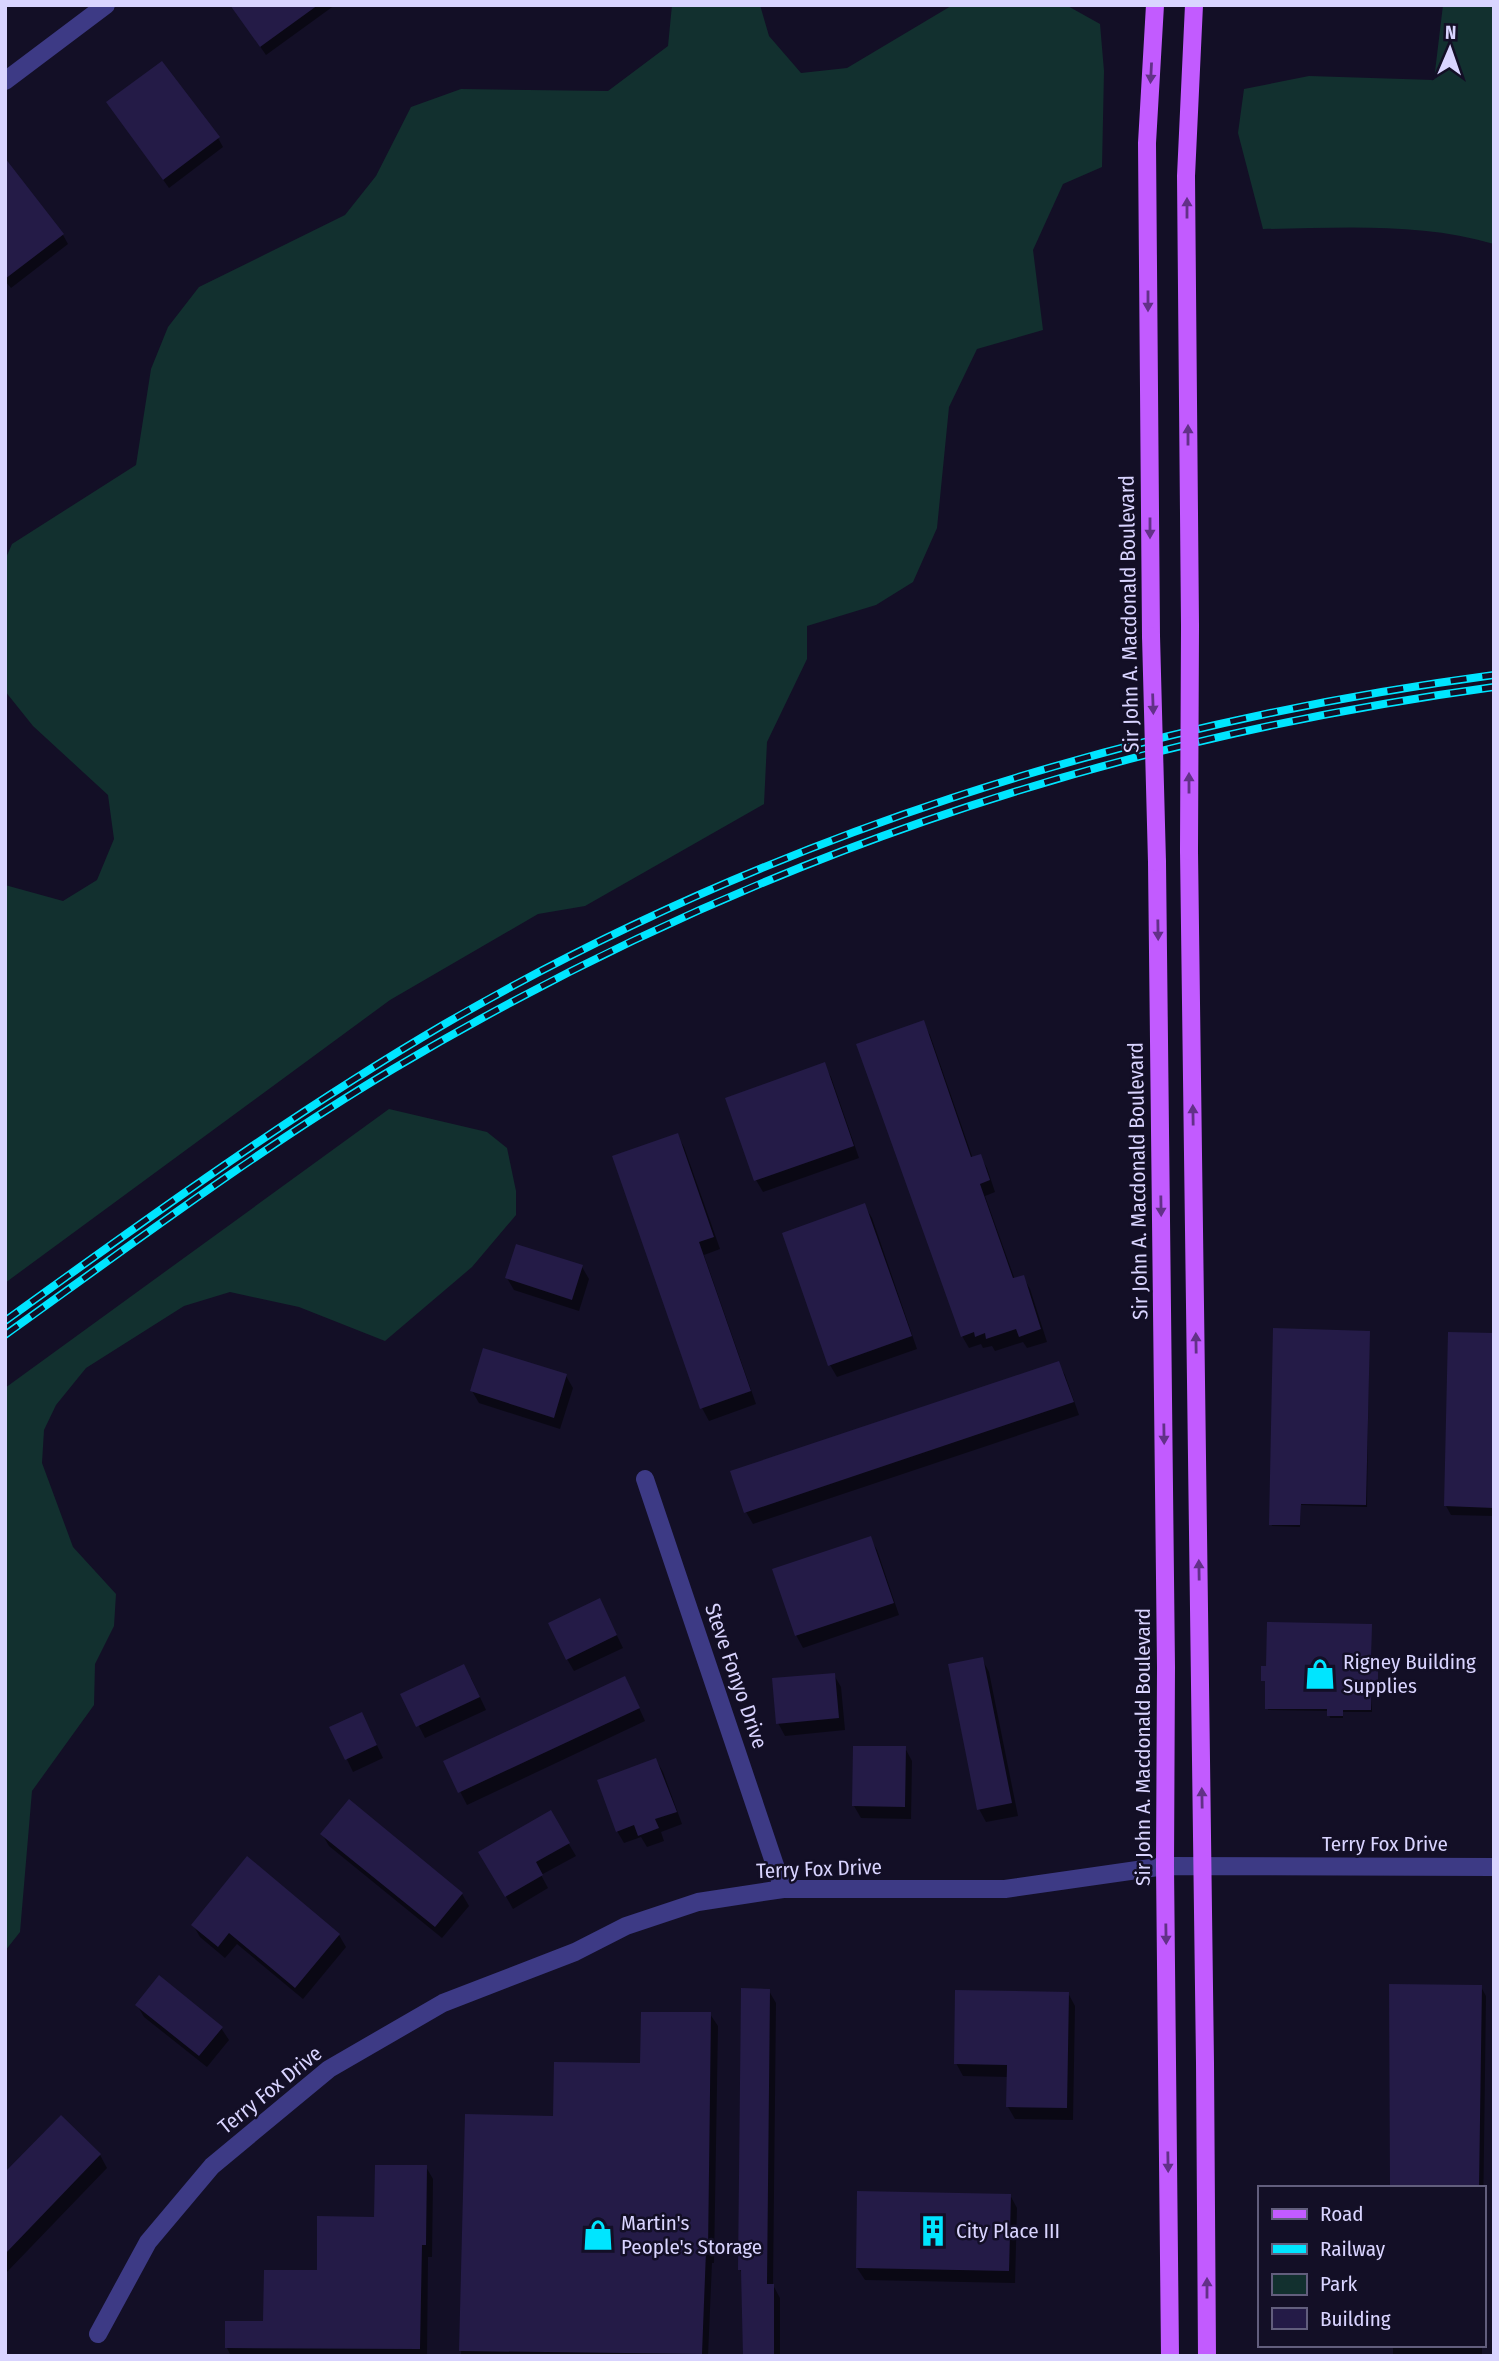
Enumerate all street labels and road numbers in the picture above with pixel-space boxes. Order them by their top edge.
street label: Sir John A. Macdonald Boulevard [1114,475,1144,753]
street label: Sir John A. Macdonald Boulevard [1123,1042,1153,1320]
street label: Steve Fonyo Drive [699,1600,773,1752]
street label: Sir John A. Macdonald Boulevard [1130,1608,1156,1886]
street label: Terry Fox Drive [1322,1831,1448,1857]
street label: Terry Fox Drive [756,1854,882,1884]
street label: Terry Fox Drive [213,2040,327,2140]

